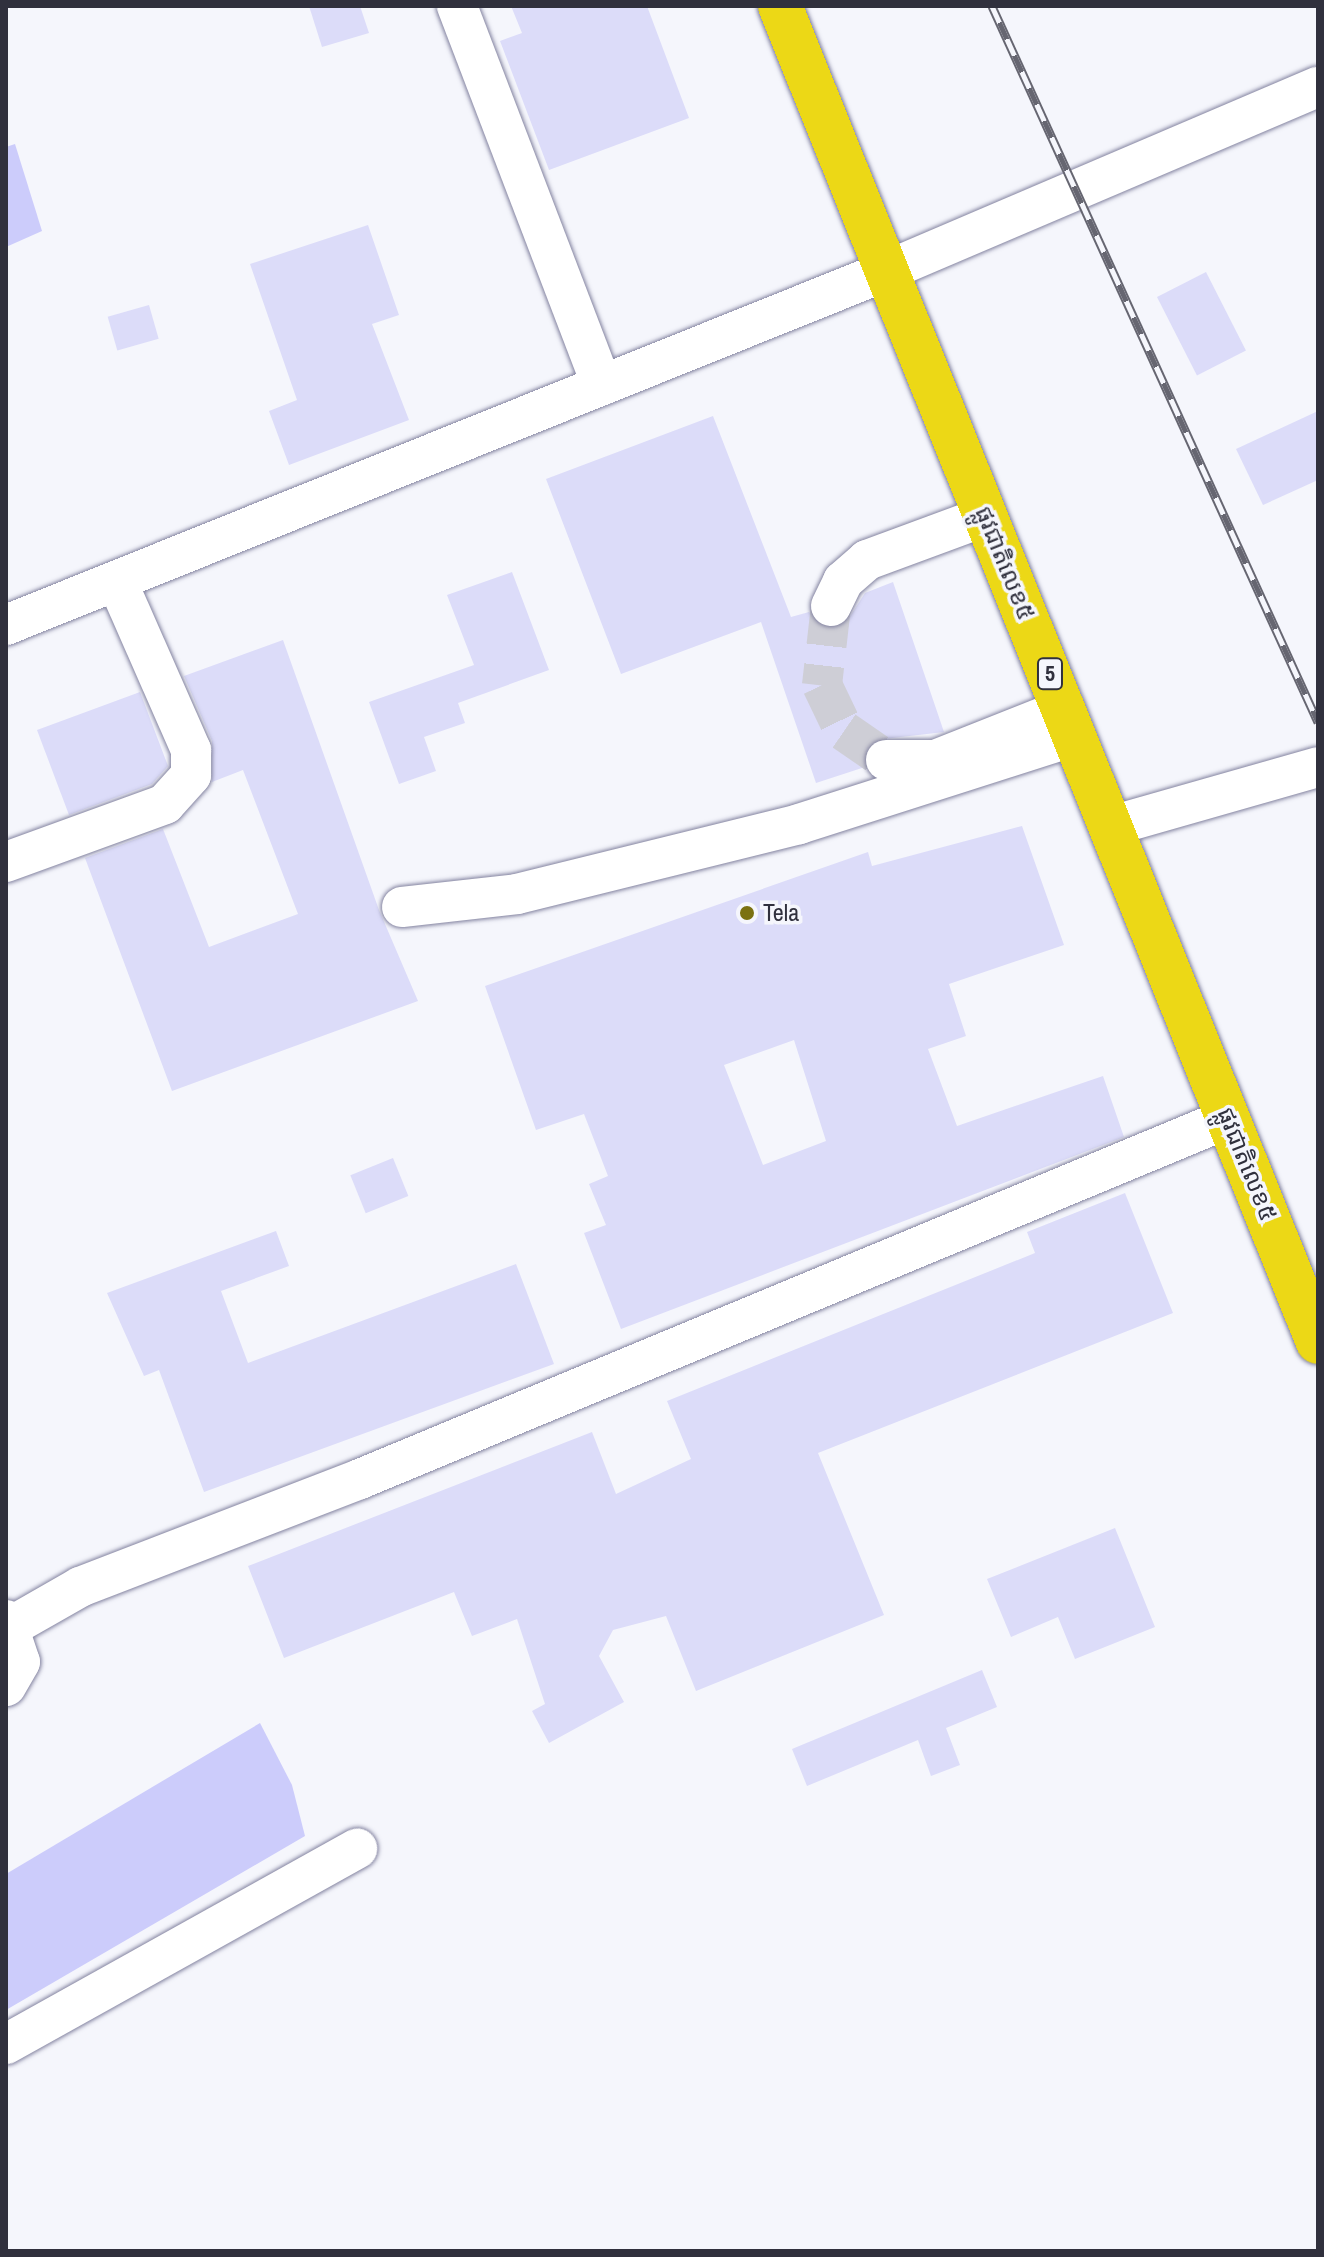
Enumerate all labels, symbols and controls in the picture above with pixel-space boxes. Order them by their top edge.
street label: ផ្លូវជាតិលេខ៥ [969,502,1041,624]
road number: 5 [1036,656,1064,692]
place label: Tela [763,899,799,927]
marker: Tela [738,904,756,922]
street label: ផ្លូវជាតិលេខ៥ [1211,1103,1283,1225]

